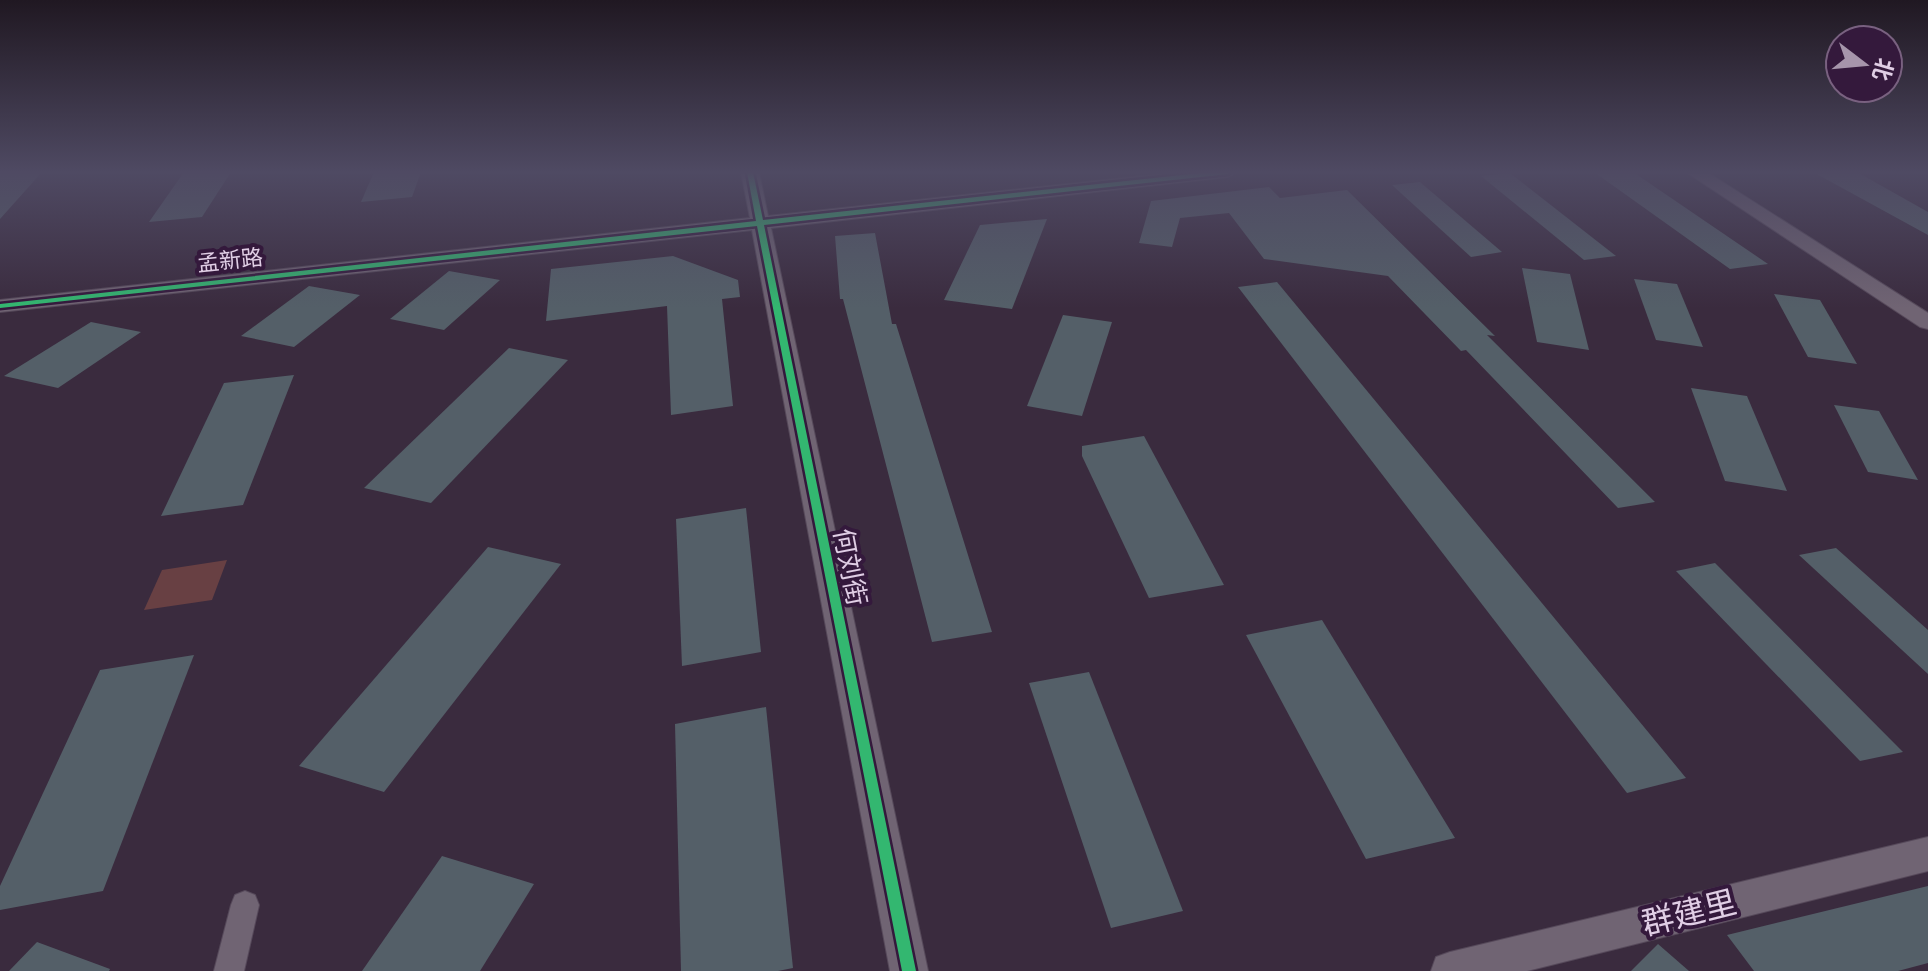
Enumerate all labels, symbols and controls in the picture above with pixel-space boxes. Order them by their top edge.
north arrow [1824,24,1904,104]
text: 北 [1867,55,1900,84]
street label: 孟新路 [196,243,264,277]
street label: 何刘街 [827,525,874,608]
street label: 群建里 [1637,880,1740,944]

